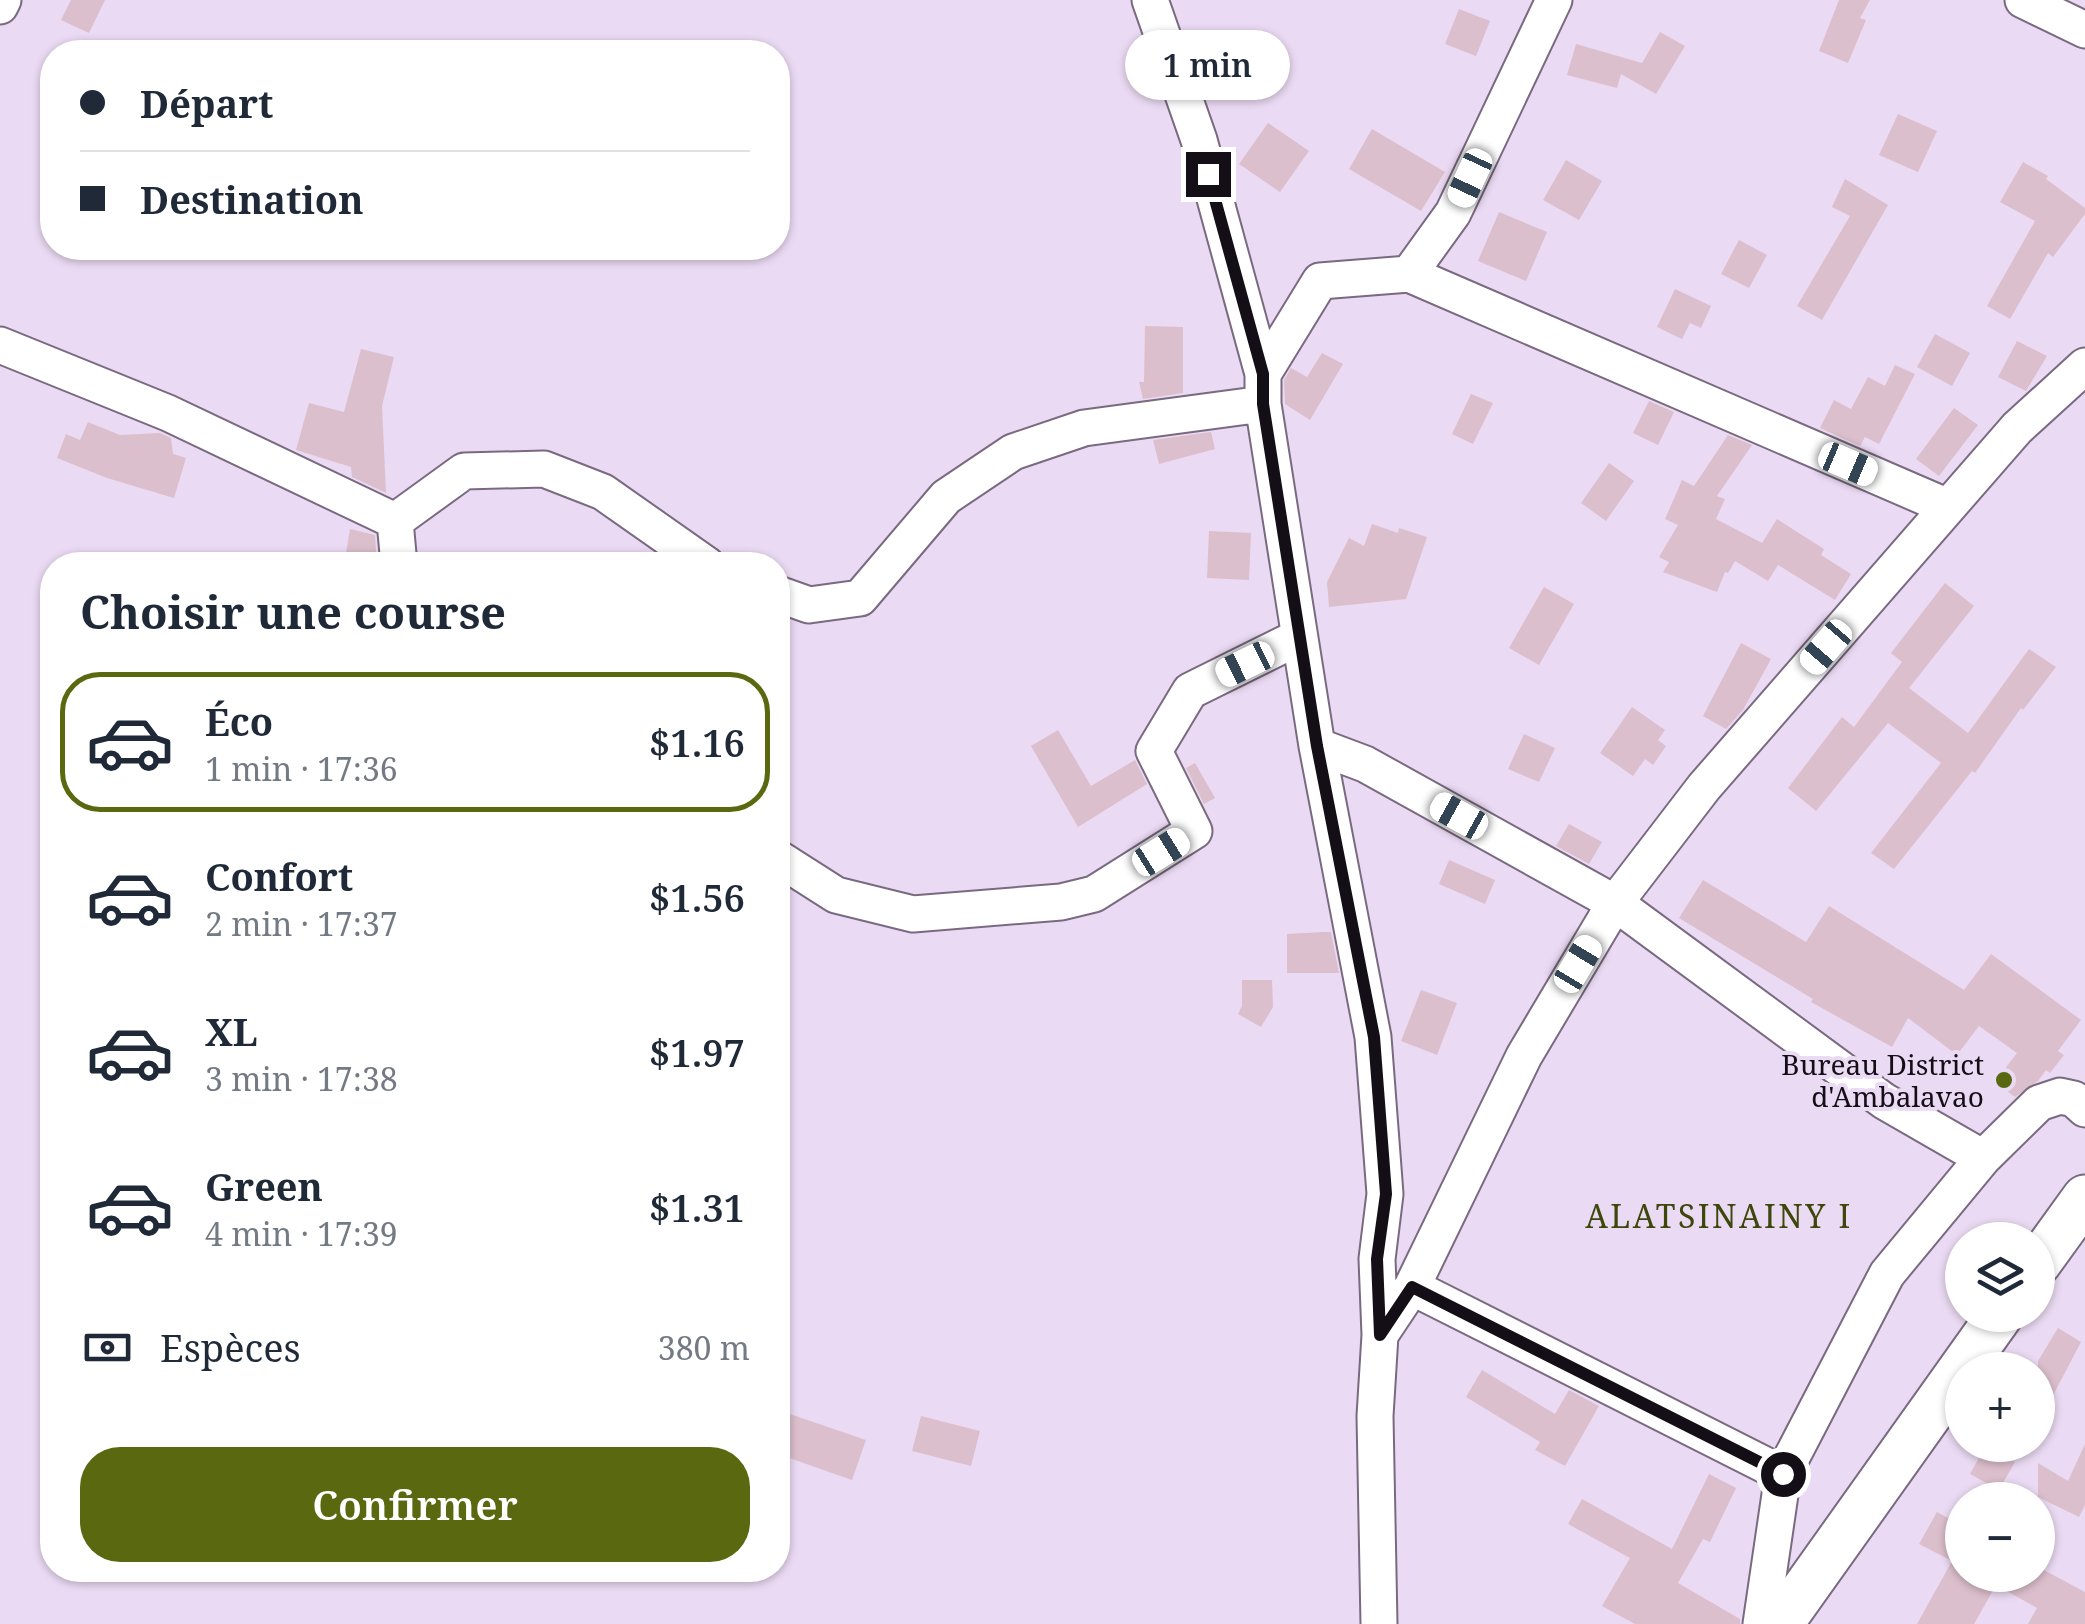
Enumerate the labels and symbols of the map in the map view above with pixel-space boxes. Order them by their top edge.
callout: 1 min [1126,29,1290,99]
car [1444,144,1496,212]
route end [1186,152,1231,197]
car [1815,438,1881,490]
car [1795,615,1857,679]
car [1211,637,1279,691]
car [1425,788,1493,844]
car [1128,823,1194,881]
car [1550,931,1606,997]
place label: Bureau District d'Ambalavao [1781,1045,1984,1115]
marker: Bureau District d'Ambalavao [1993,1069,2015,1091]
district label: ALATSINAINY I [1585,1194,1853,1237]
route start [1761,1452,1806,1497]

